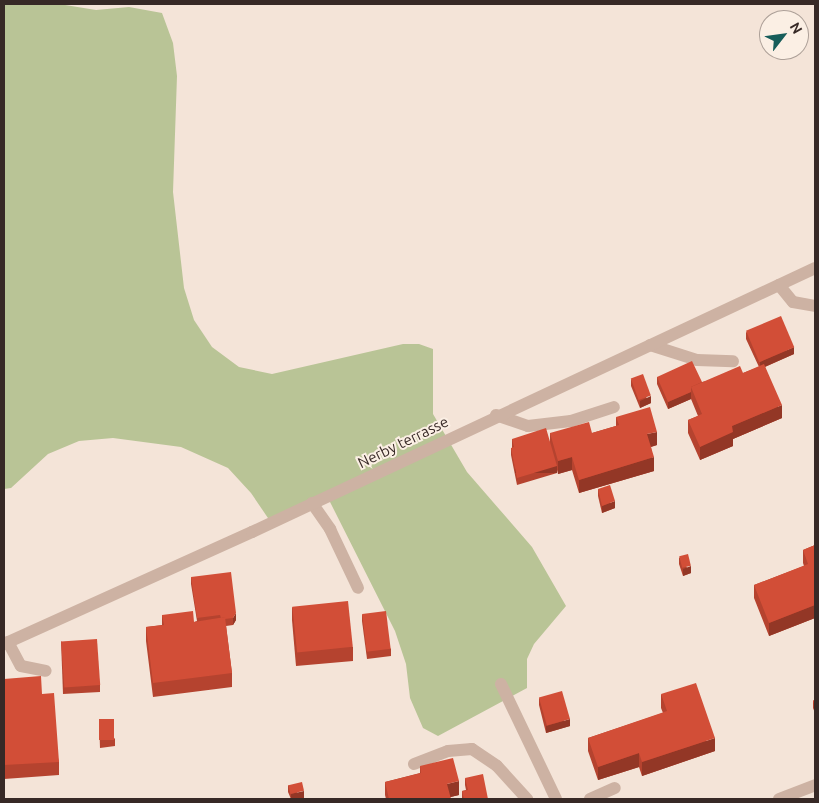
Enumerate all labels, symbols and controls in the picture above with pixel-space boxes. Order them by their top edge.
north arrow [759,10,809,60]
text: N [787,19,806,37]
street label: Nerby terrasse [355,412,451,472]

